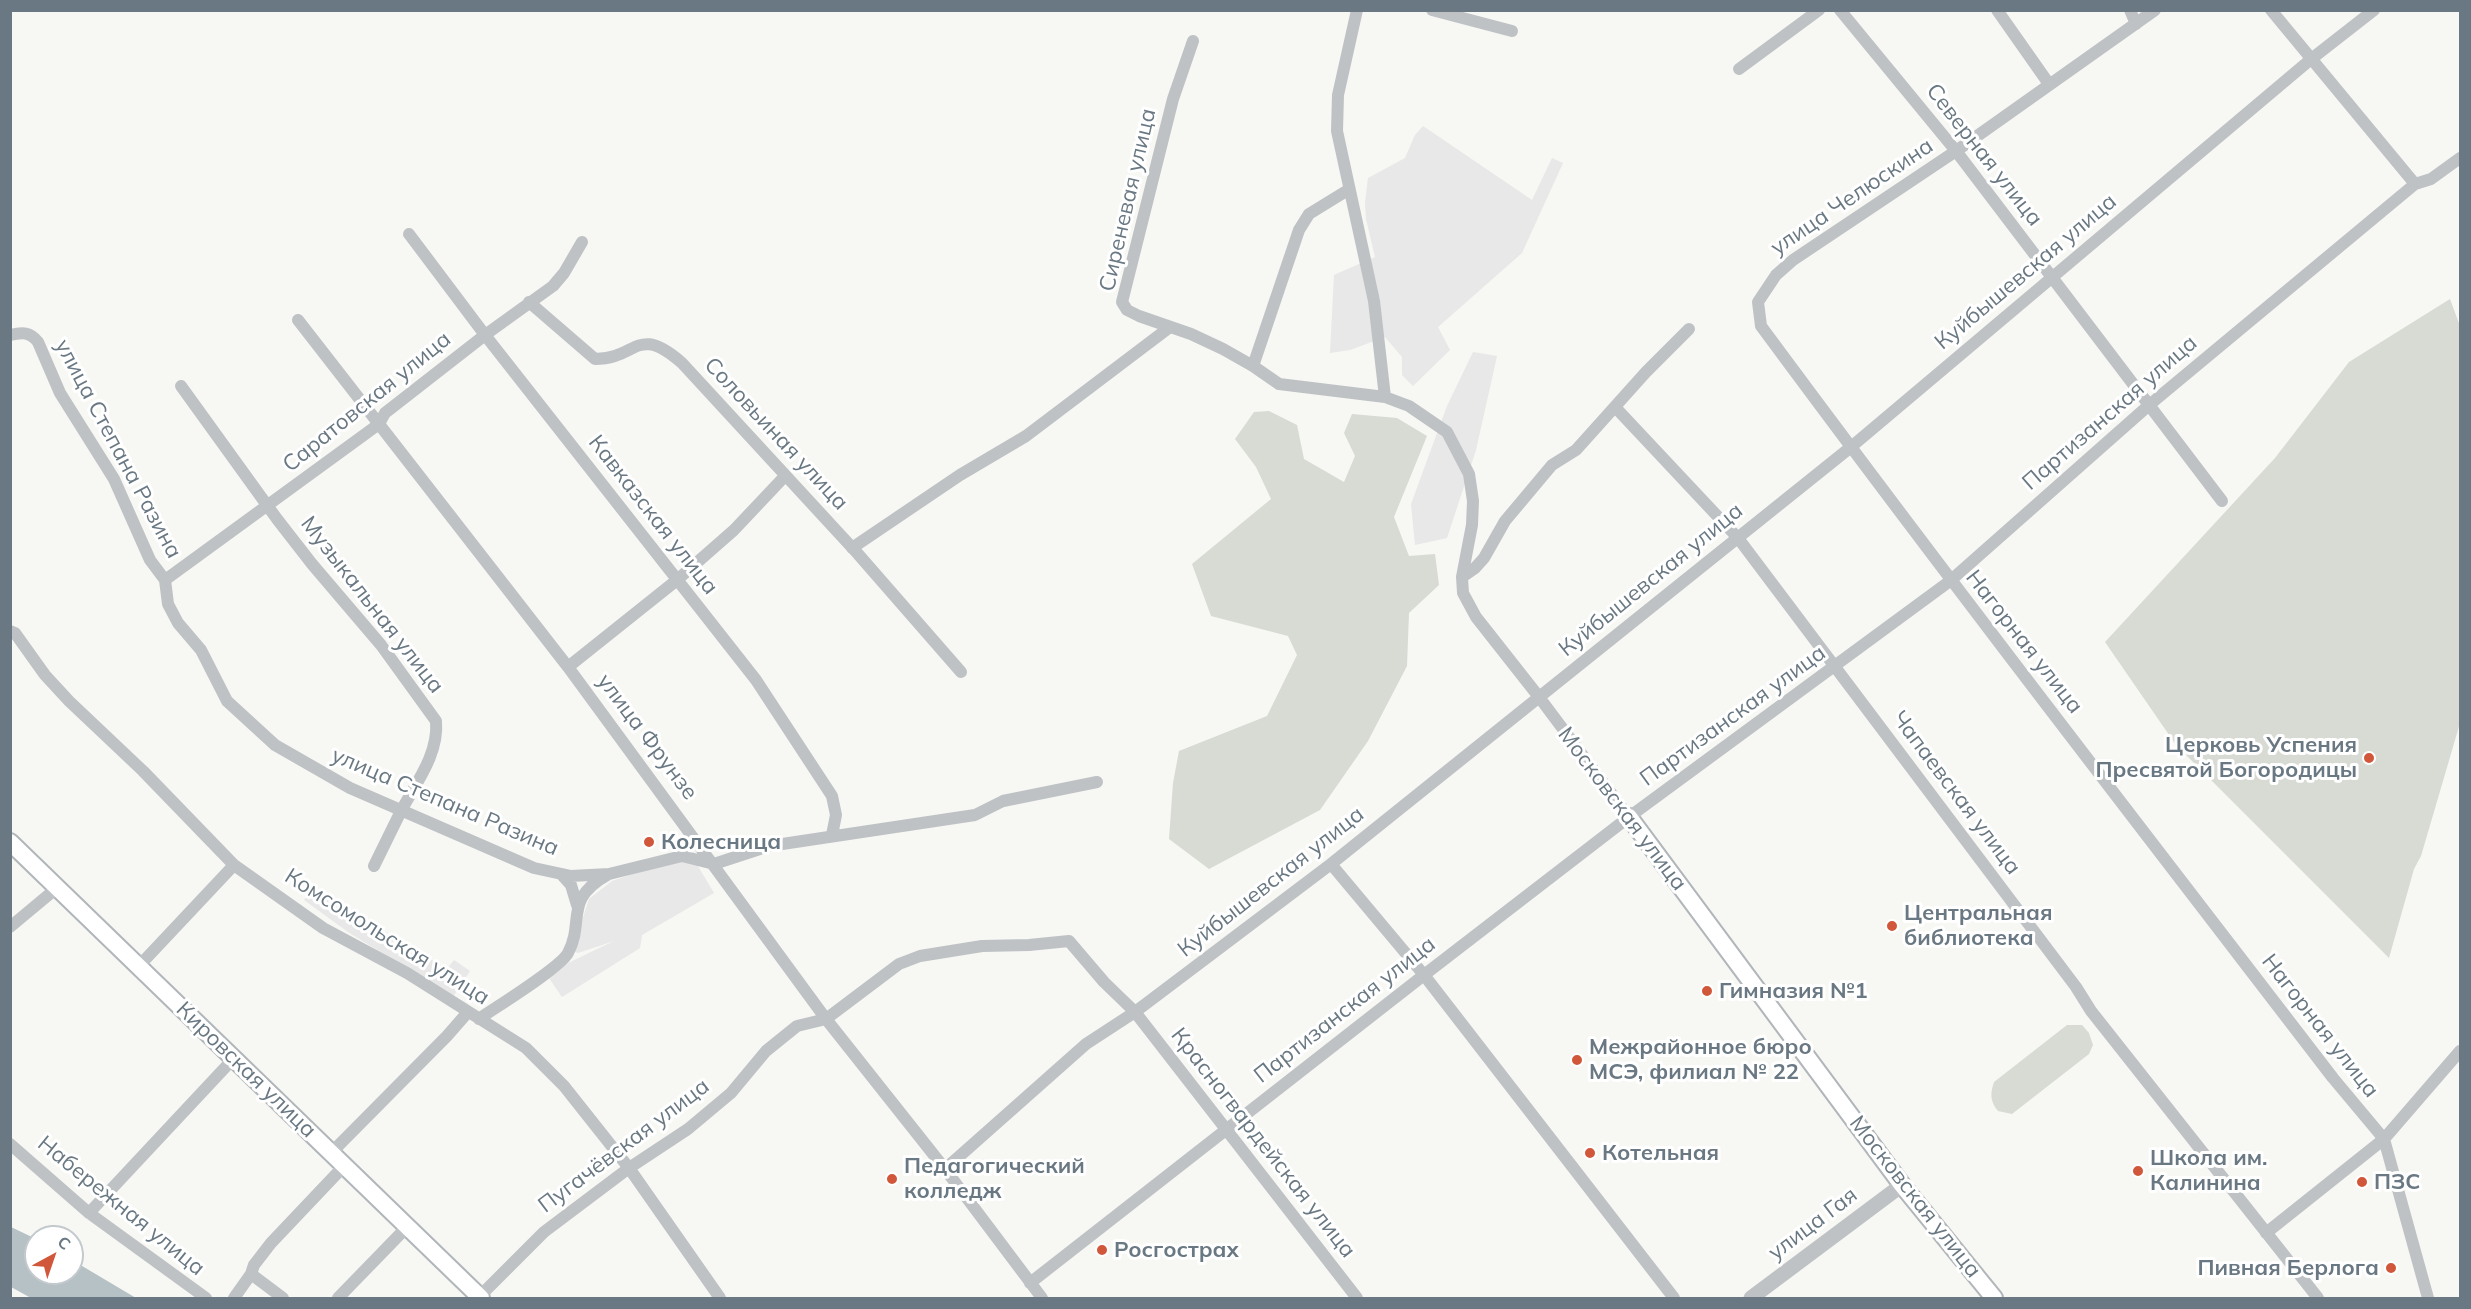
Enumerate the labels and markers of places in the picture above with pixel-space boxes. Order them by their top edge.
place label: Церковь Успения Пресвятой Богородицы [2095,732,2357,784]
marker: Церковь Успения Пресвятой Богородицы [2362,751,2376,765]
place label: Колесница [661,829,781,855]
marker: Колесница [642,835,656,849]
place label: Центральная библиотека [1904,900,2052,951]
marker: Центральная библиотека [1885,919,1899,933]
place label: Гимназия №1 [1719,978,1868,1004]
marker: Гимназия №1 [1700,984,1714,998]
place label: Межрайонное бюро МСЭ, филиал № 22 [1589,1034,1812,1086]
marker: Межрайонное бюро МСЭ, филиал № 22 [1570,1053,1584,1067]
place label: Котельная [1602,1140,1719,1166]
place label: Школа им. Калинина [2150,1145,2268,1196]
marker: Котельная [1583,1146,1597,1160]
place label: Педагогический колледж [904,1153,1085,1204]
marker: Школа им. Калинина [2131,1164,2145,1178]
place label: ПЗС [2374,1169,2420,1195]
marker: Педагогический колледж [885,1172,899,1186]
marker: ПЗС [2355,1175,2369,1189]
place label: Росгострах [1114,1237,1239,1263]
marker: Росгострах [1095,1243,1109,1257]
place label: Пивная Берлога [2197,1255,2379,1281]
marker: Пивная Берлога [2384,1261,2398,1275]

